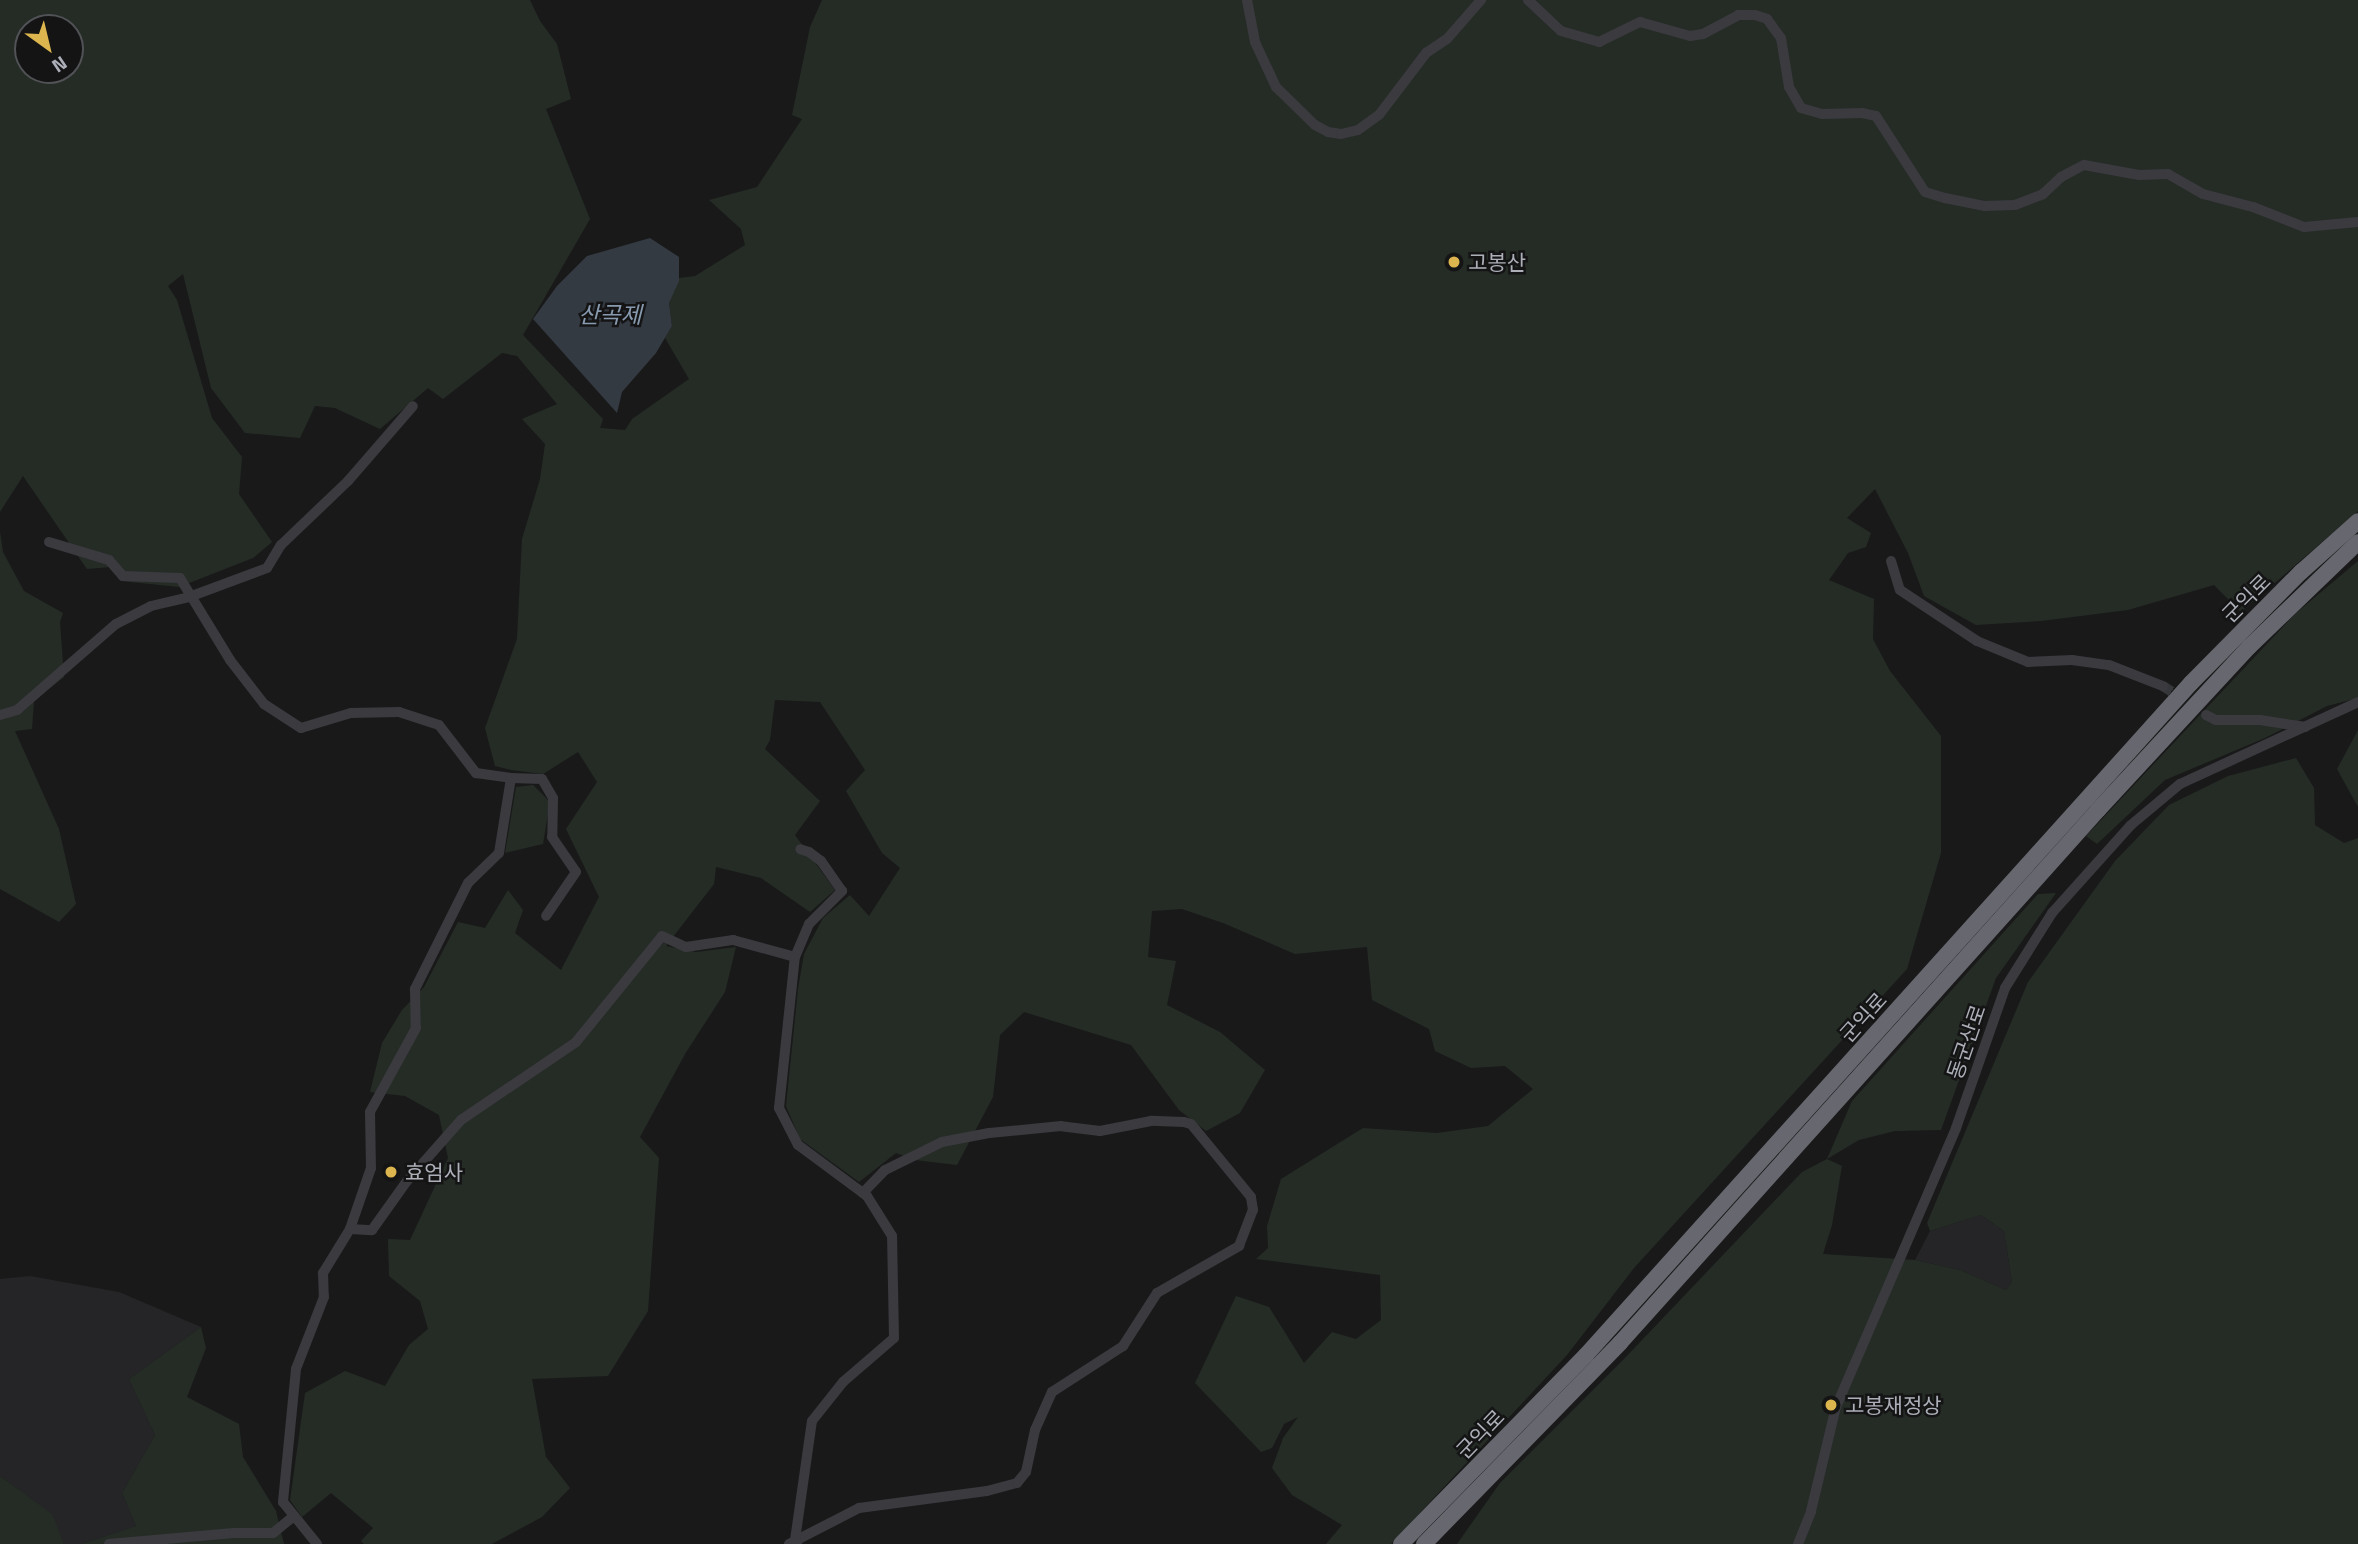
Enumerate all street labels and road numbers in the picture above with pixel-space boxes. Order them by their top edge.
street label: 군익로 [2217,569,2275,627]
street label: 군익로 [1834,987,1892,1047]
street label: 동군산로 [1942,1001,1990,1083]
street label: 군익로 [1451,1404,1509,1464]

